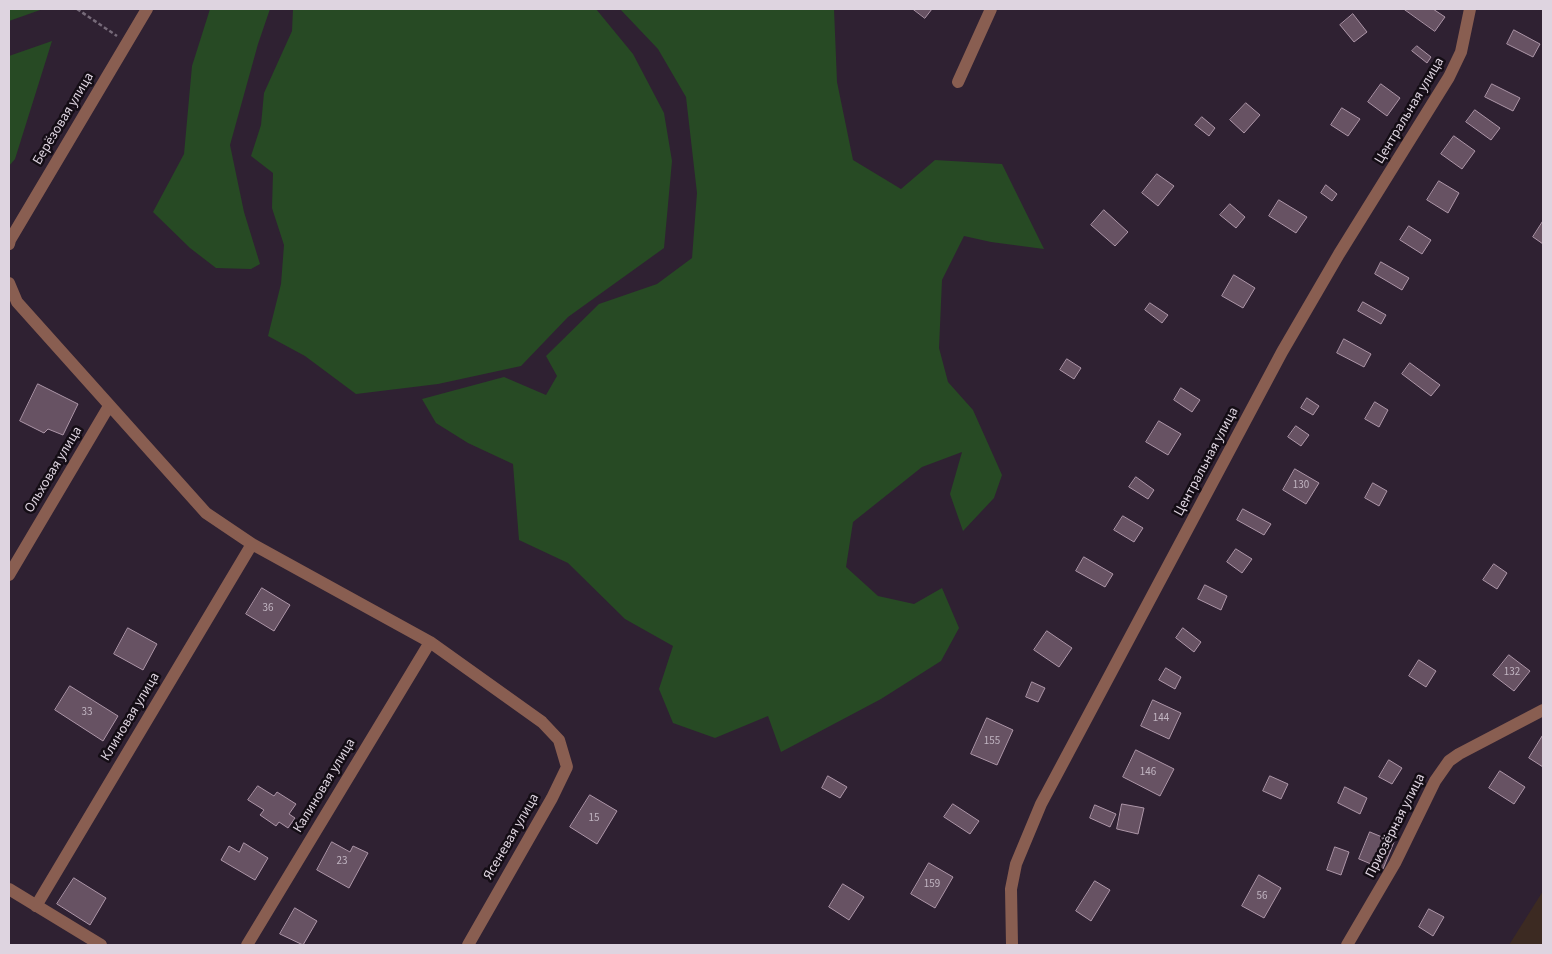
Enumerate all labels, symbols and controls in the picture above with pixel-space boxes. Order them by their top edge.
street label: Центральная улица [1372,55,1448,167]
street label: Берёзовая улица [30,70,98,168]
street label: Центральная улица [1171,405,1243,519]
street label: Ольховая улица [22,424,86,516]
house number: 130 [1293,479,1309,493]
house number: 36 [263,602,273,616]
house number: 132 [1504,666,1520,680]
street label: Клиновая улица [98,670,164,764]
house number: 33 [82,706,92,720]
house number: 144 [1153,712,1169,726]
house number: 155 [984,735,1000,749]
street label: Калиновая улица [290,736,360,836]
house number: 146 [1140,766,1156,780]
street label: Приозёрная улица [1362,771,1430,881]
street label: Ясеневая улица [481,791,543,883]
house number: 15 [589,812,599,826]
house number: 23 [337,855,347,869]
house number: 159 [924,878,940,892]
house number: 56 [1257,890,1267,904]

